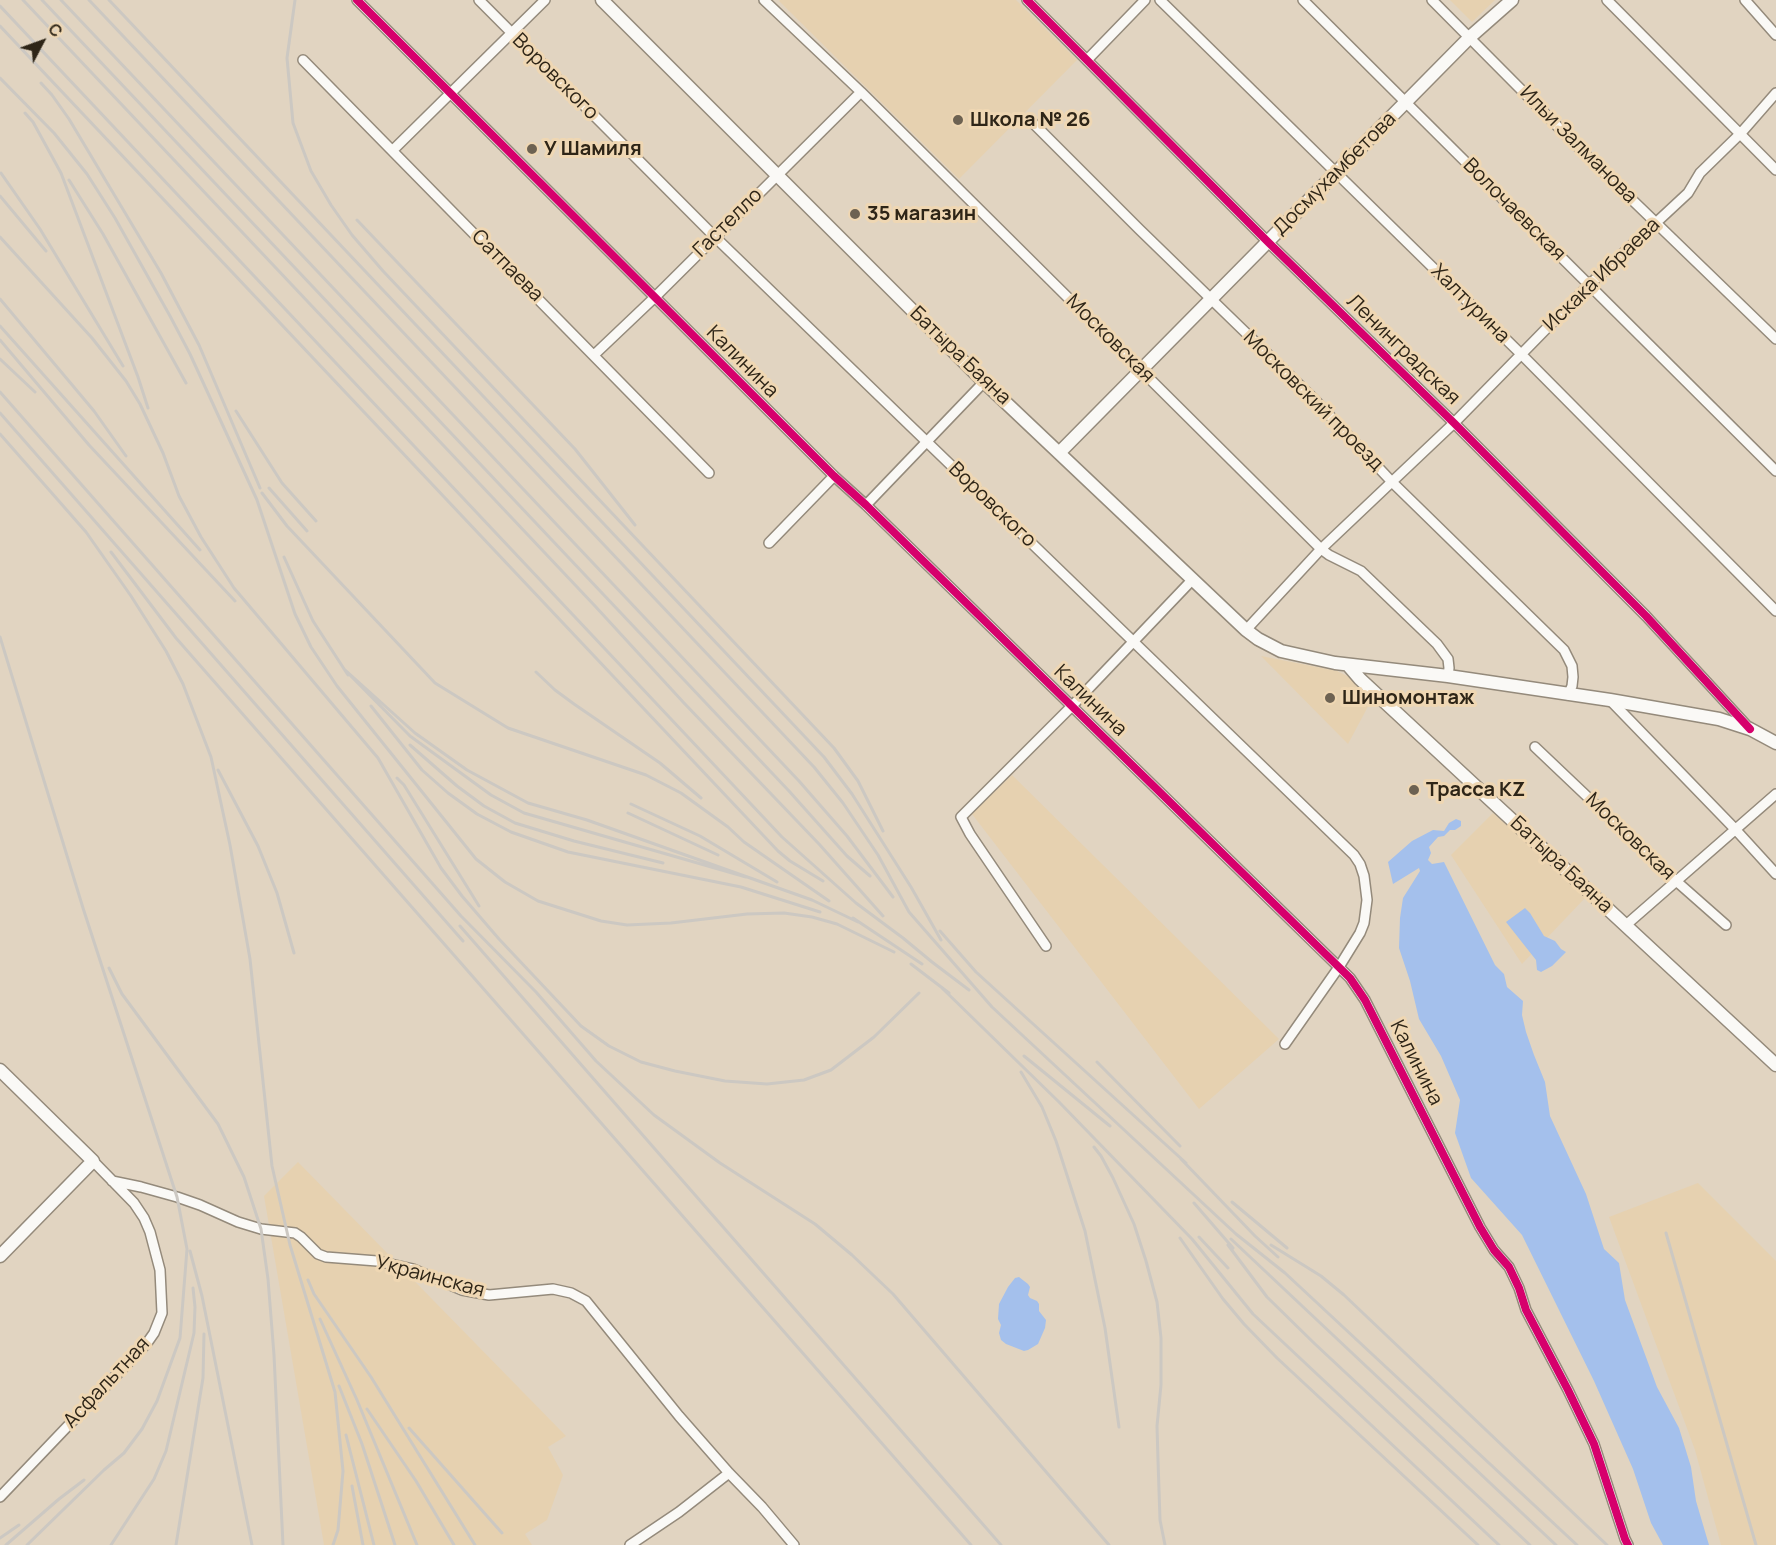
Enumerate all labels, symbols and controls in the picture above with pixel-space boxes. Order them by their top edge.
north arrow [12,12,72,72]
text: С [43,19,68,42]
street label: Воровского [507,29,603,125]
street label: Ильи Залманова [1514,81,1642,209]
place label: Школа № 26 [970,108,1090,132]
street label: Досмухамбетова [1269,108,1401,240]
marker: Школа № 26 [951,113,965,127]
place label: У Шамиля [544,137,642,161]
marker: У Шамиля [525,142,539,156]
street label: Волочаевская [1458,154,1570,266]
street label: Гастелло [688,183,768,263]
place label: 35 магазин [867,202,976,226]
marker: 35 магазин [848,207,862,221]
street label: Искака Ибраева [1539,213,1665,337]
street label: Сатпаева [466,225,548,307]
street label: Халтурина [1426,260,1514,348]
street label: Московская [1061,290,1159,388]
street label: Ленинградская [1341,290,1465,410]
street label: Батыра Баяна [905,302,1015,410]
street label: Калинина [701,321,783,403]
street label: Московский проезд [1238,326,1388,476]
street label: Воровского [943,457,1041,553]
street label: Калинина [1049,660,1131,742]
place label: Шиномонтаж [1342,686,1474,710]
marker: Шиномонтаж [1323,691,1337,705]
place label: Трасса KZ [1426,778,1525,802]
marker: Трасса KZ [1407,783,1421,797]
street label: Московская [1580,788,1680,886]
street label: Батыра Баяна [1505,812,1617,918]
street label: Калинина [1384,1017,1448,1109]
street label: Украинская [373,1251,487,1303]
street label: Асфальтная [59,1333,155,1433]

